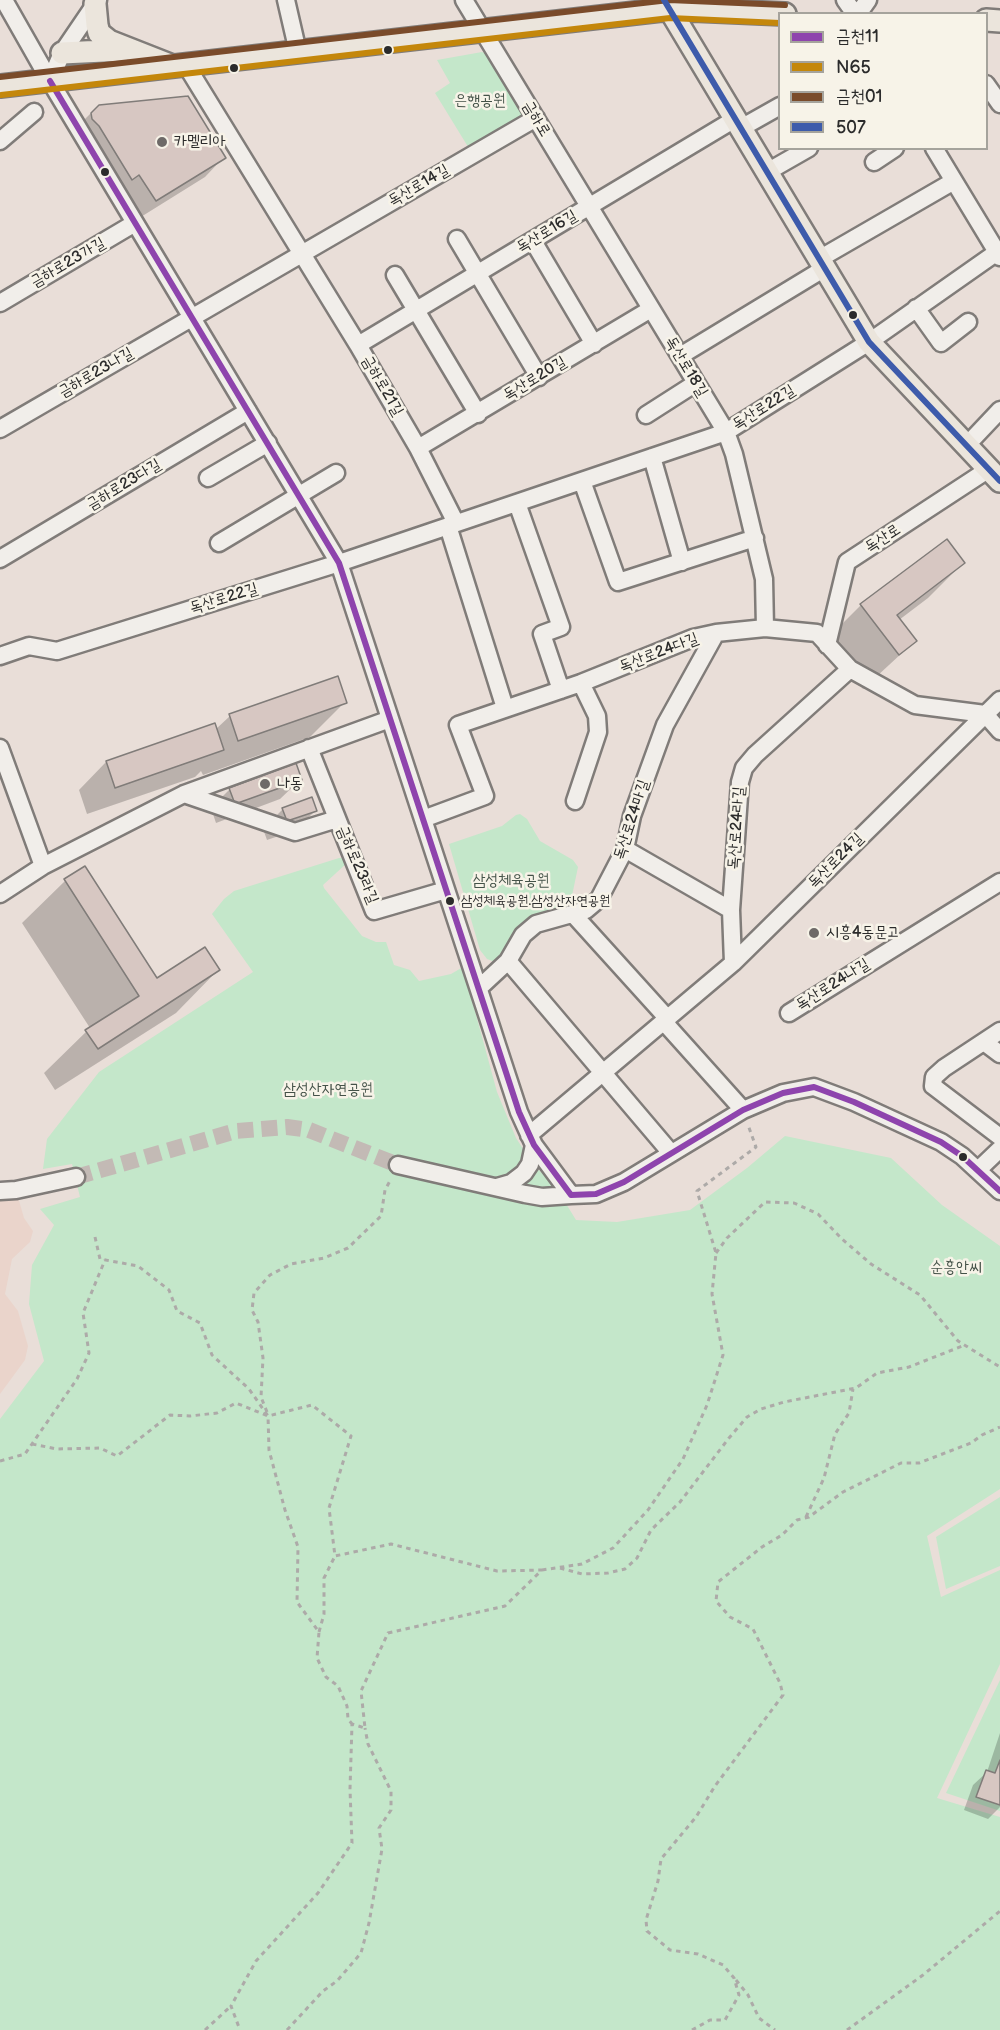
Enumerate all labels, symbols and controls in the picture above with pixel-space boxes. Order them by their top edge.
legend [778,12,988,150]
text: 금천11 [836,26,879,47]
unlabelled marker [382,44,394,56]
text: N65 [836,57,871,78]
unlabelled marker [228,62,240,74]
text: 금천01 [836,86,883,107]
park label: 은행공원 [454,91,506,111]
street label: 금하로 [518,98,554,140]
text: 507 [836,117,866,138]
place label: 카멜리아 [174,132,225,152]
marker: 카멜리아 [155,135,169,149]
street label: 독산로14길 [385,161,453,211]
unlabelled marker [99,166,111,178]
street label: 독산로16길 [513,206,581,258]
street label: 금하로23가길 [27,234,109,292]
unlabelled marker [847,309,859,321]
street label: 독산로18길 [661,333,711,401]
street label: 금하로23나길 [55,344,137,402]
street label: 금하로21길 [357,352,407,420]
street label: 독산로20길 [500,353,570,405]
street label: 독산로22길 [729,381,799,435]
street label: 금하로23다길 [83,455,165,515]
street label: 독산로 [862,520,904,558]
street label: 독산로22길 [188,580,260,618]
street label: 독산로24다길 [617,629,701,677]
place label: 나동 [277,774,303,794]
marker: 나동 [258,777,272,791]
street label: 독산로24마길 [610,777,654,863]
street label: 독산로24라길 [725,786,749,870]
street label: 금하로23라길 [332,823,382,907]
street label: 독산로24길 [804,829,868,893]
park label: 삼성체육공원 [472,871,550,891]
place label: 삼성체육공원.삼성산자연공원 [461,893,610,909]
marker: 삼성체육공원.삼성산자연공원 [444,895,456,907]
place label: 시흥4동문고 [826,923,900,943]
marker: 시흥4동문고 [807,926,821,940]
street label: 독산로24나길 [793,955,873,1015]
park label: 삼성산자연공원 [283,1080,373,1100]
unlabelled marker [957,1151,969,1163]
park label: 순흥안씨 [930,1258,982,1278]

